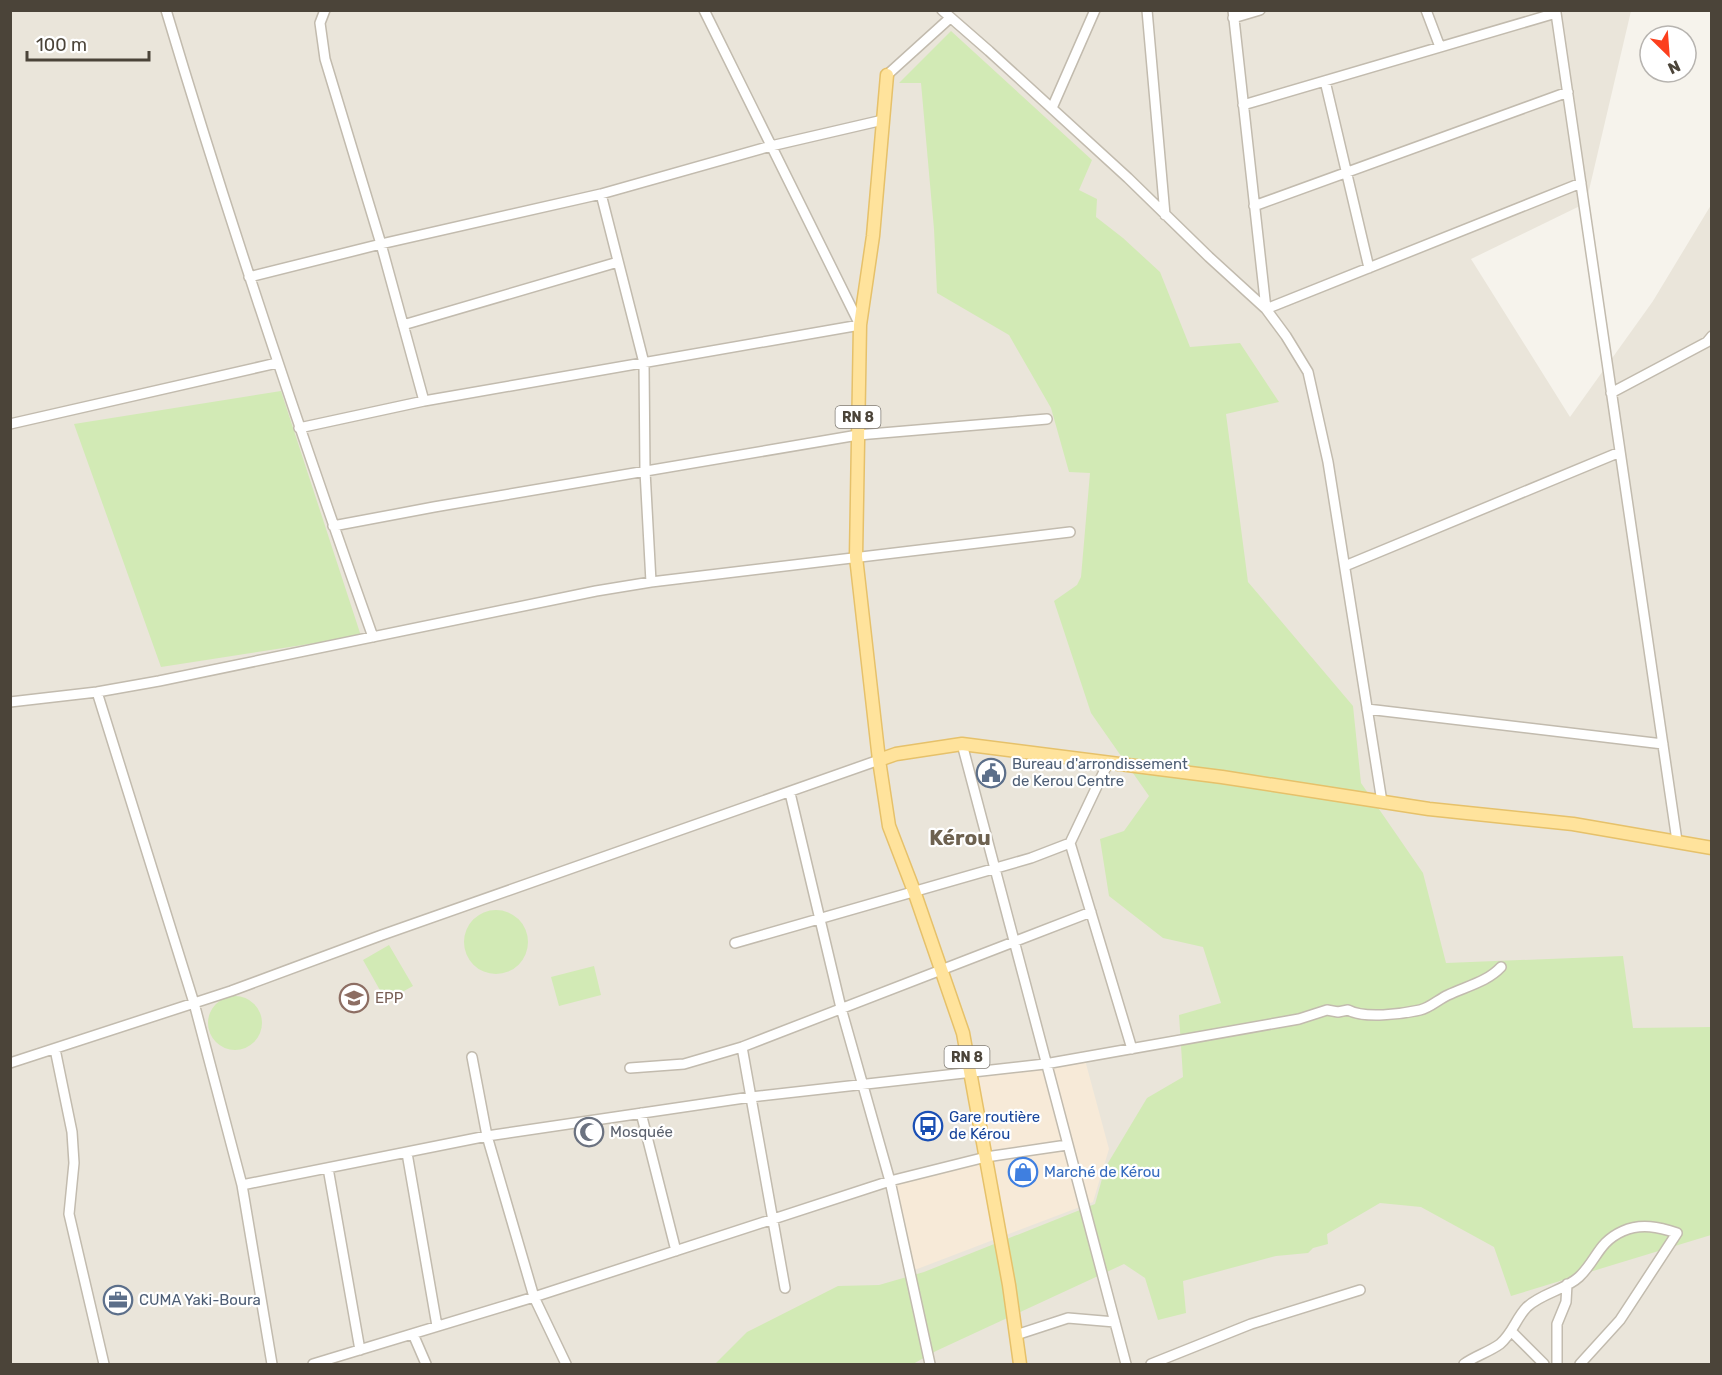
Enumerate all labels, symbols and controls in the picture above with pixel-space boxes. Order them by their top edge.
scale bar [27,24,148,62]
north arrow [1638,24,1698,84]
text: 100 m [36,34,87,56]
text: N [1665,56,1683,78]
road number: RN 8 [836,406,880,428]
place label: Bureau d'arrondissement de Kerou Centre [1012,755,1188,790]
public building icon: Bureau d'arrondissement de Kerou Centre [975,757,1007,789]
district label: Kérou [929,825,991,850]
school or university icon: EPP [338,982,370,1014]
place label: EPP [375,989,404,1007]
road number: RN 8 [944,1046,990,1068]
place label: Gare routière de Kérou [949,1108,1040,1143]
bus stop icon: Gare routière de Kérou [912,1110,944,1142]
mosque icon: Mosquée [573,1116,605,1148]
place label: Mosquée [610,1123,673,1141]
shop icon: Marché de Kérou [1007,1156,1039,1188]
place label: Marché de Kérou [1044,1163,1160,1181]
office icon: CUMA Yaki-Boura [102,1284,134,1316]
place label: CUMA Yaki-Boura [139,1291,261,1309]

